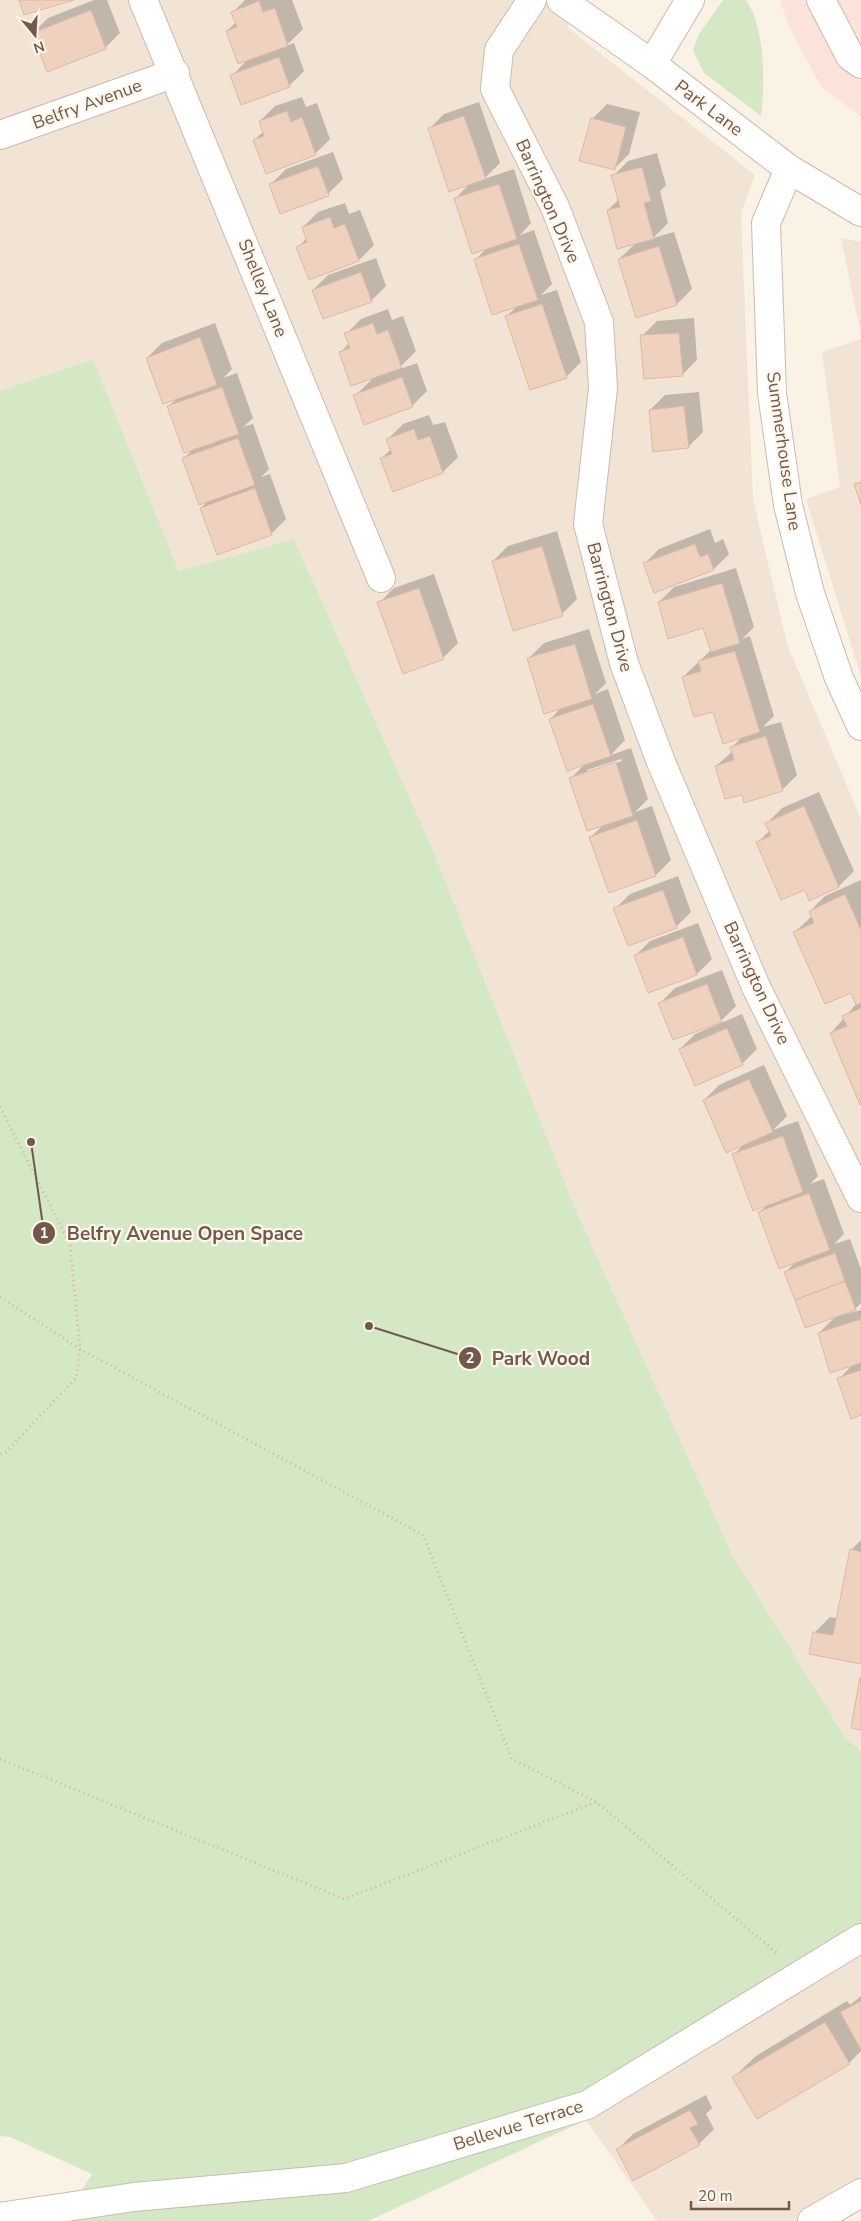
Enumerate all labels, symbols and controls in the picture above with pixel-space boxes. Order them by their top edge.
north arrow [10,10,60,60]
text: N [31,36,47,58]
street label: Belfry Avenue [29,73,145,135]
street label: Park Lane [670,74,748,142]
street label: Barrington Drive [510,135,586,267]
street label: Shelley Lane [232,235,294,341]
street label: Summerhouse Lane [761,370,807,532]
street label: Barrington Drive [581,540,639,674]
street label: Barrington Drive [718,918,796,1048]
callout: Belfry Avenue Open Space [32,1216,313,1250]
text: Belfry Avenue Open Space [67,1221,303,1247]
text: 1 [39,1223,49,1243]
callout: Park Wood [457,1341,600,1375]
text: Park Wood [492,1346,590,1372]
text: 2 [465,1348,475,1368]
street label: Bellevue Terrace [450,2094,586,2156]
scale bar [691,2178,788,2210]
text: 20 m [698,2186,733,2206]

